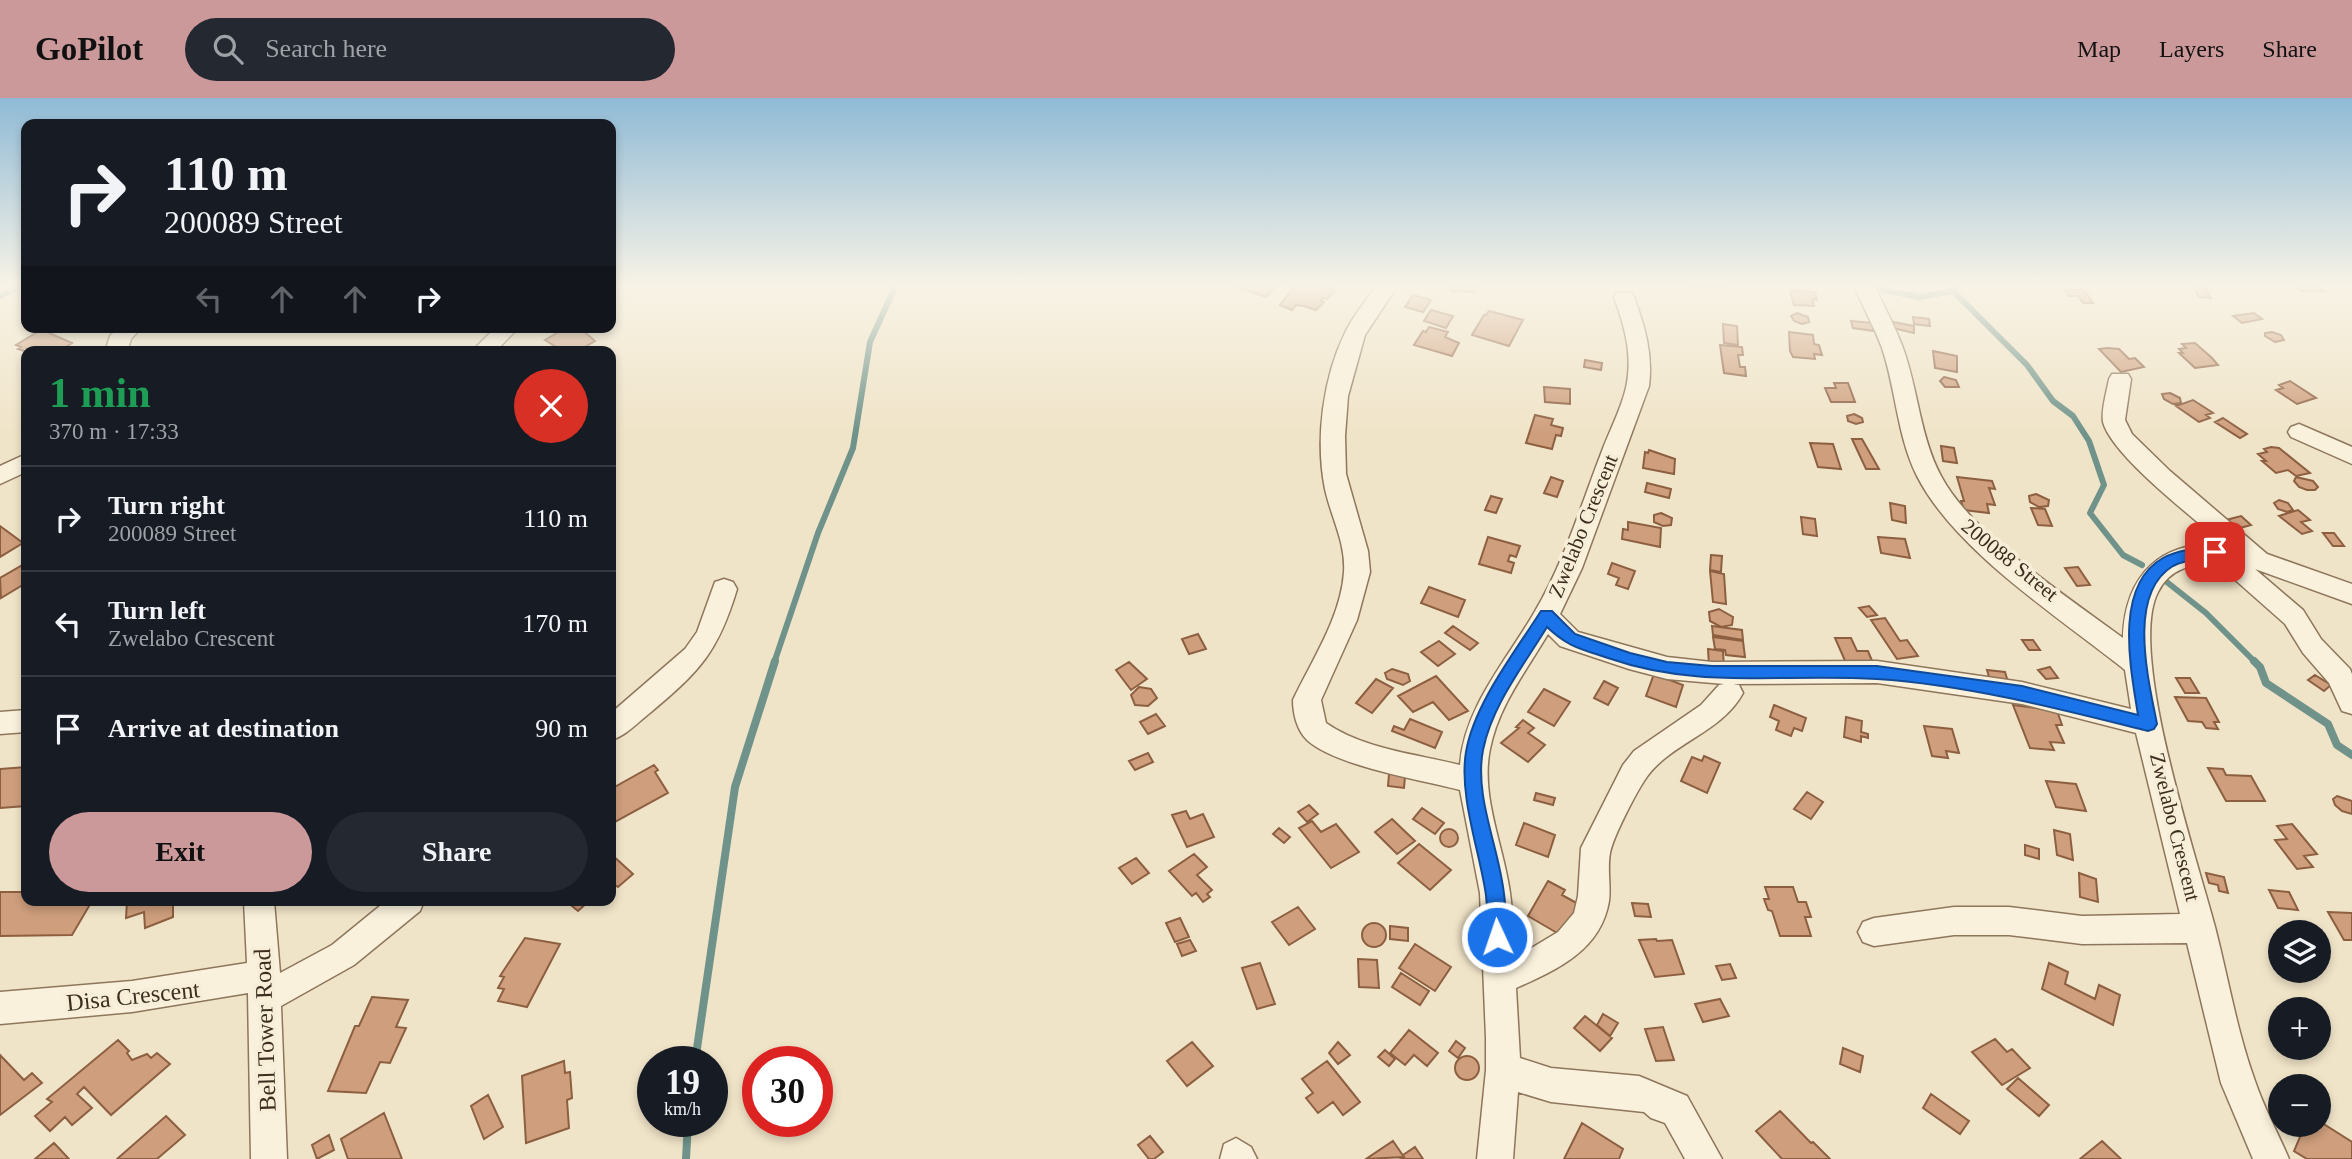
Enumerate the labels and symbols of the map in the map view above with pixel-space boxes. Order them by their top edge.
street label: Zwelabo Crescent [1543,451,1623,601]
street label: 200088 Street [1957,514,2063,606]
pin [2185,522,2245,582]
street label: Zwelabo Crescent [2145,750,2205,904]
position arrow [1460,900,1534,974]
street label: Bell Tower Road [249,948,281,1112]
street label: Disa Crescent [65,976,201,1016]
speed limit sign: 30 [742,1046,833,1137]

